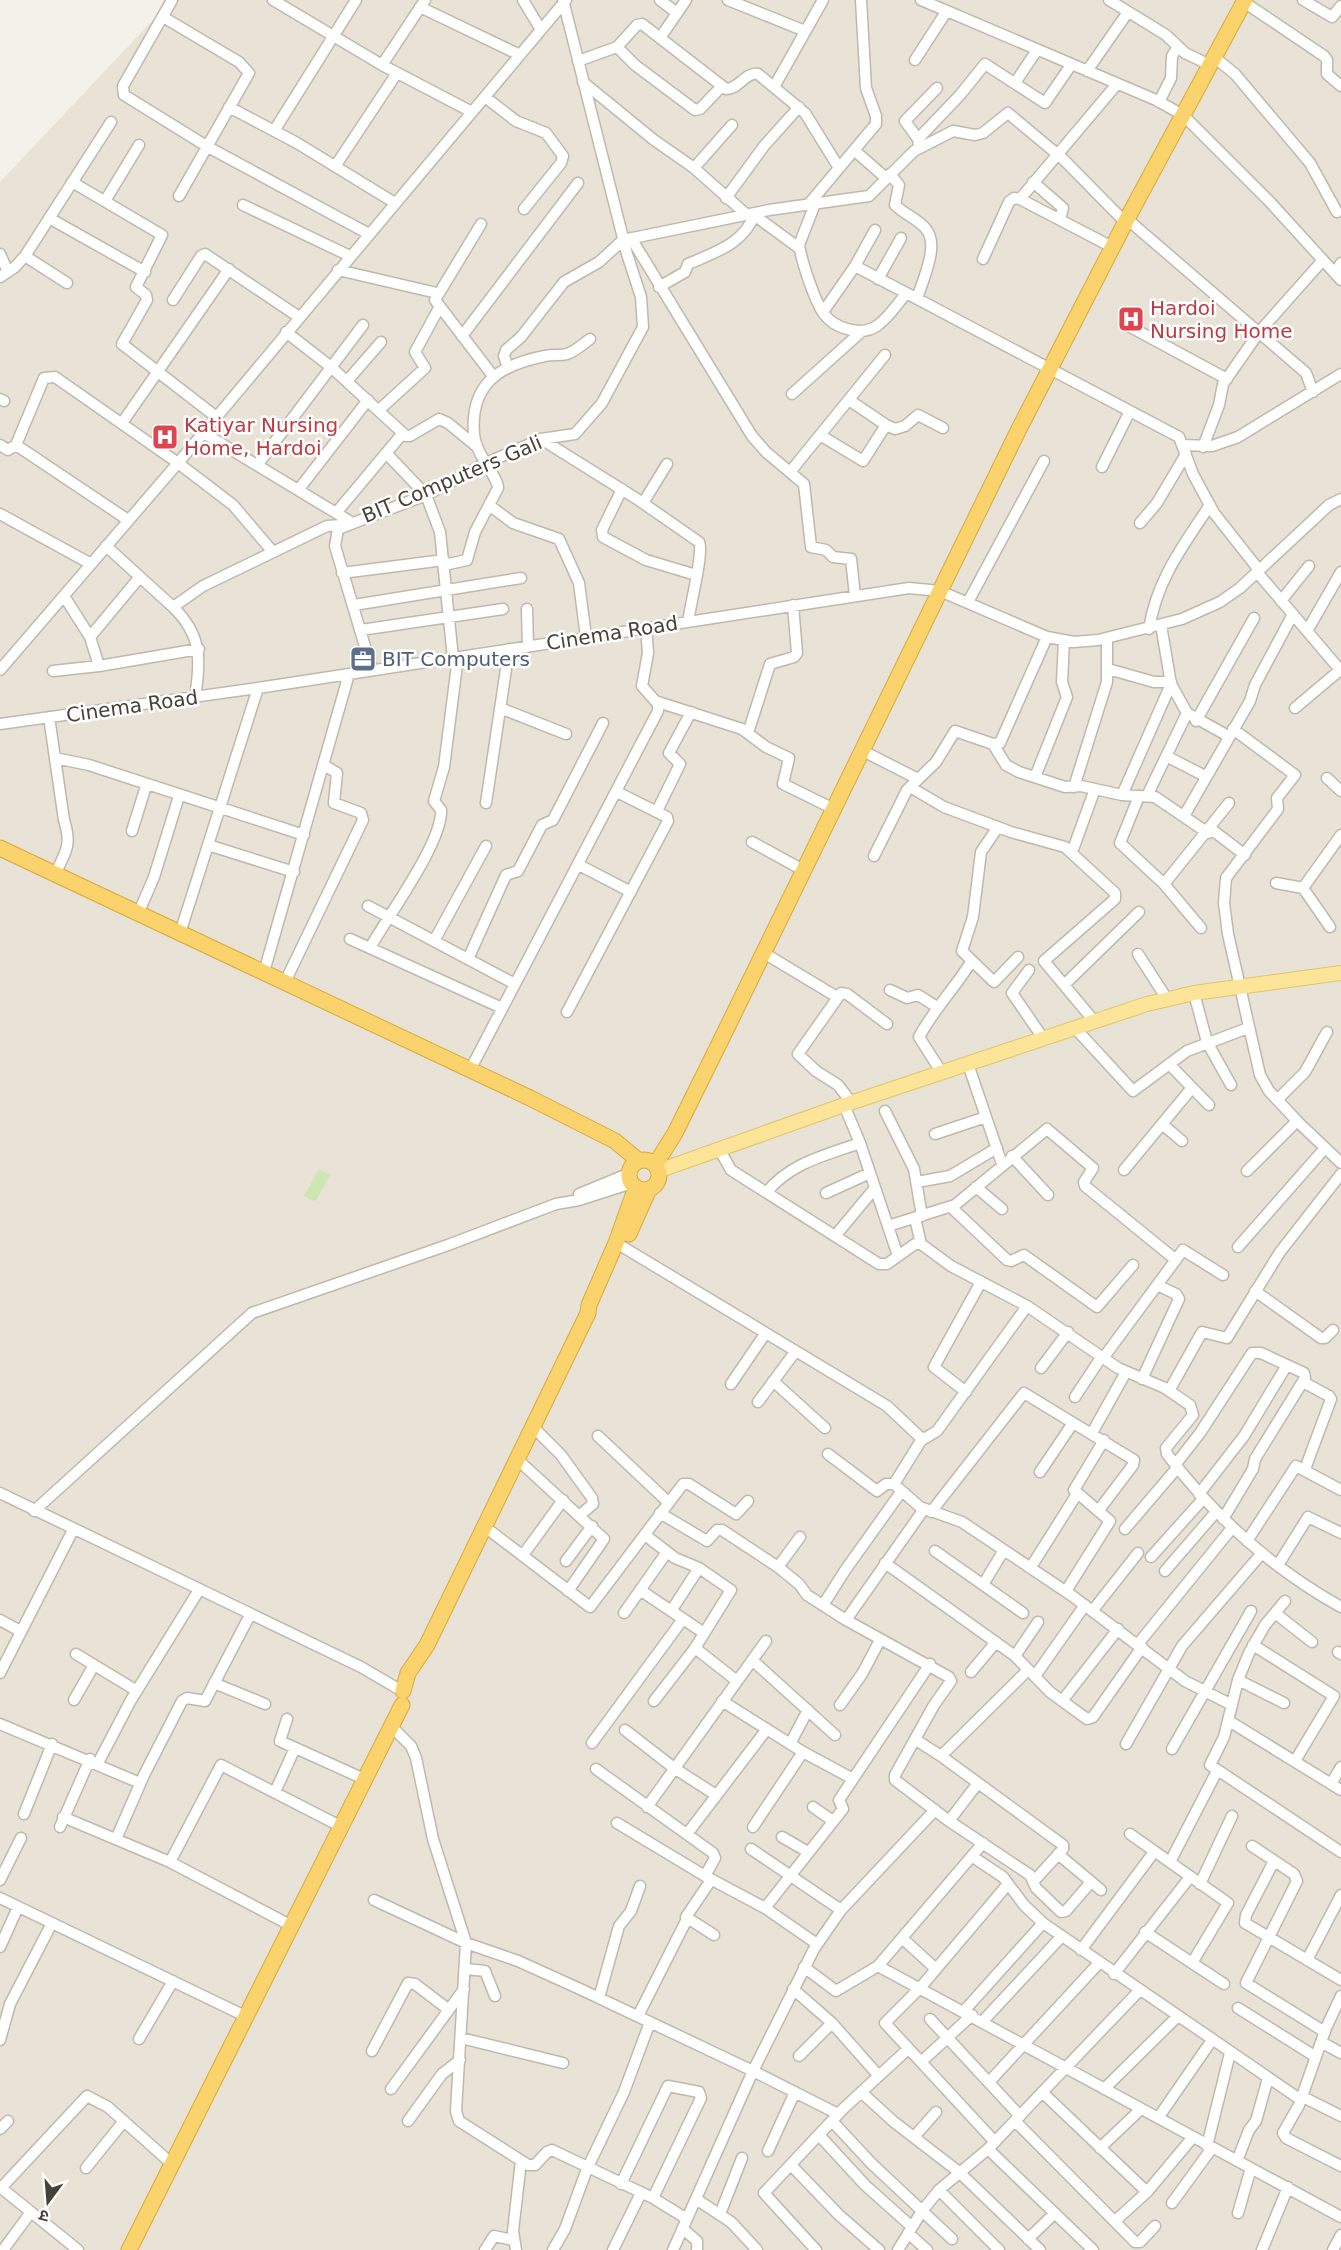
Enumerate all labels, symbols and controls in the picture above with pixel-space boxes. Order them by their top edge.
place label: Hardoi Nursing Home [1150,296,1293,343]
hospital icon: Hardoi Nursing Home [1116,304,1146,334]
place label: Katiyar Nursing Home, Hardoi [184,413,338,460]
hospital icon: Katiyar Nursing Home, Hardoi [150,422,180,452]
street label: BIT Computers Gali [358,430,546,528]
street label: Cinema Road [545,611,679,655]
office icon: BIT Computers [348,644,378,674]
place label: BIT Computers [382,647,530,671]
street label: Cinema Road [65,685,199,727]
north arrow [18,2172,78,2232]
text: उ [36,2205,51,2226]

